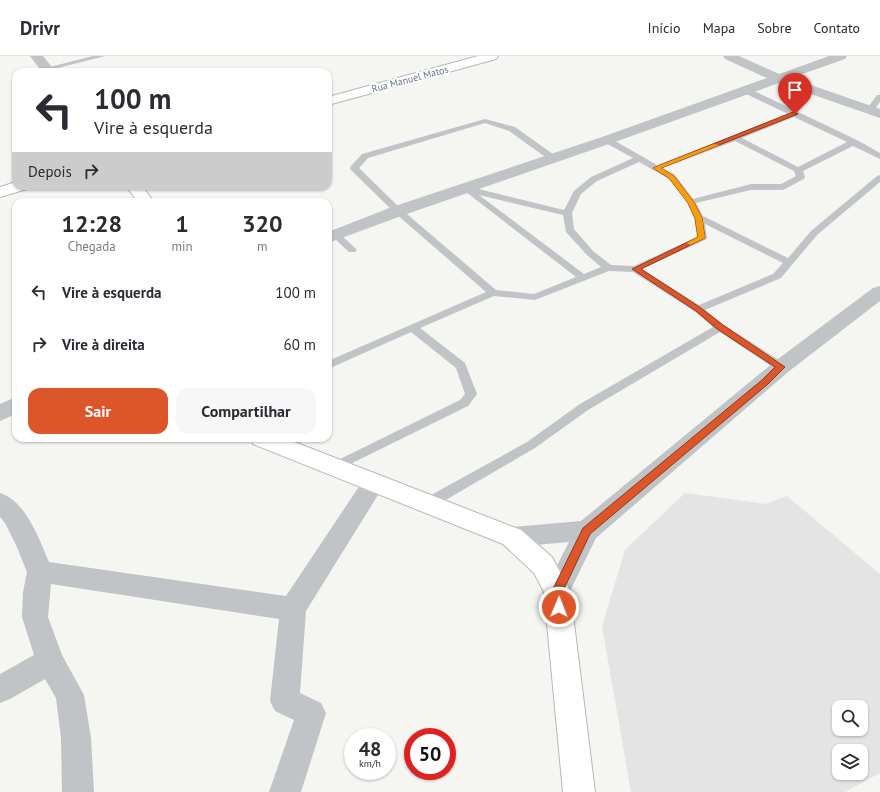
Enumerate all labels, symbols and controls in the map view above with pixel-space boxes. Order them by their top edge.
text: Drivr [20,16,60,40]
text: Início [648,19,681,37]
text: Mapa [703,19,735,37]
text: Sobre [757,19,792,37]
text: Contato [814,19,860,37]
street label: Rua Manuel Matos [370,62,450,96]
pin [778,73,812,114]
icon: arrive [784,79,806,101]
text: 100 m [94,80,171,117]
icon: left [28,84,80,136]
text: Vire à esquerda [94,116,213,139]
icon: right [80,160,102,182]
text: Depois [28,162,72,181]
text: 12:28 [61,208,122,239]
text: 1 [175,208,189,239]
text: 320 [242,208,283,239]
text: Chegada [68,238,116,255]
text: min [171,238,193,255]
text: m [257,238,268,255]
icon: left [28,281,50,303]
text: Vire à esquerda [62,283,161,302]
text: 100 m [275,283,316,302]
icon: right [28,333,50,355]
text: Vire à direita [62,335,145,354]
text: 60 m [283,335,316,354]
button: Sair [28,388,168,434]
button: Compartilhar [176,388,316,434]
position arrow [538,586,580,628]
map controls [832,700,868,780]
button: search [832,700,868,736]
speed limit sign: 50 [404,728,456,780]
text: 48 [359,736,381,762]
button: layers [832,744,868,780]
text: km/h [359,757,381,770]

